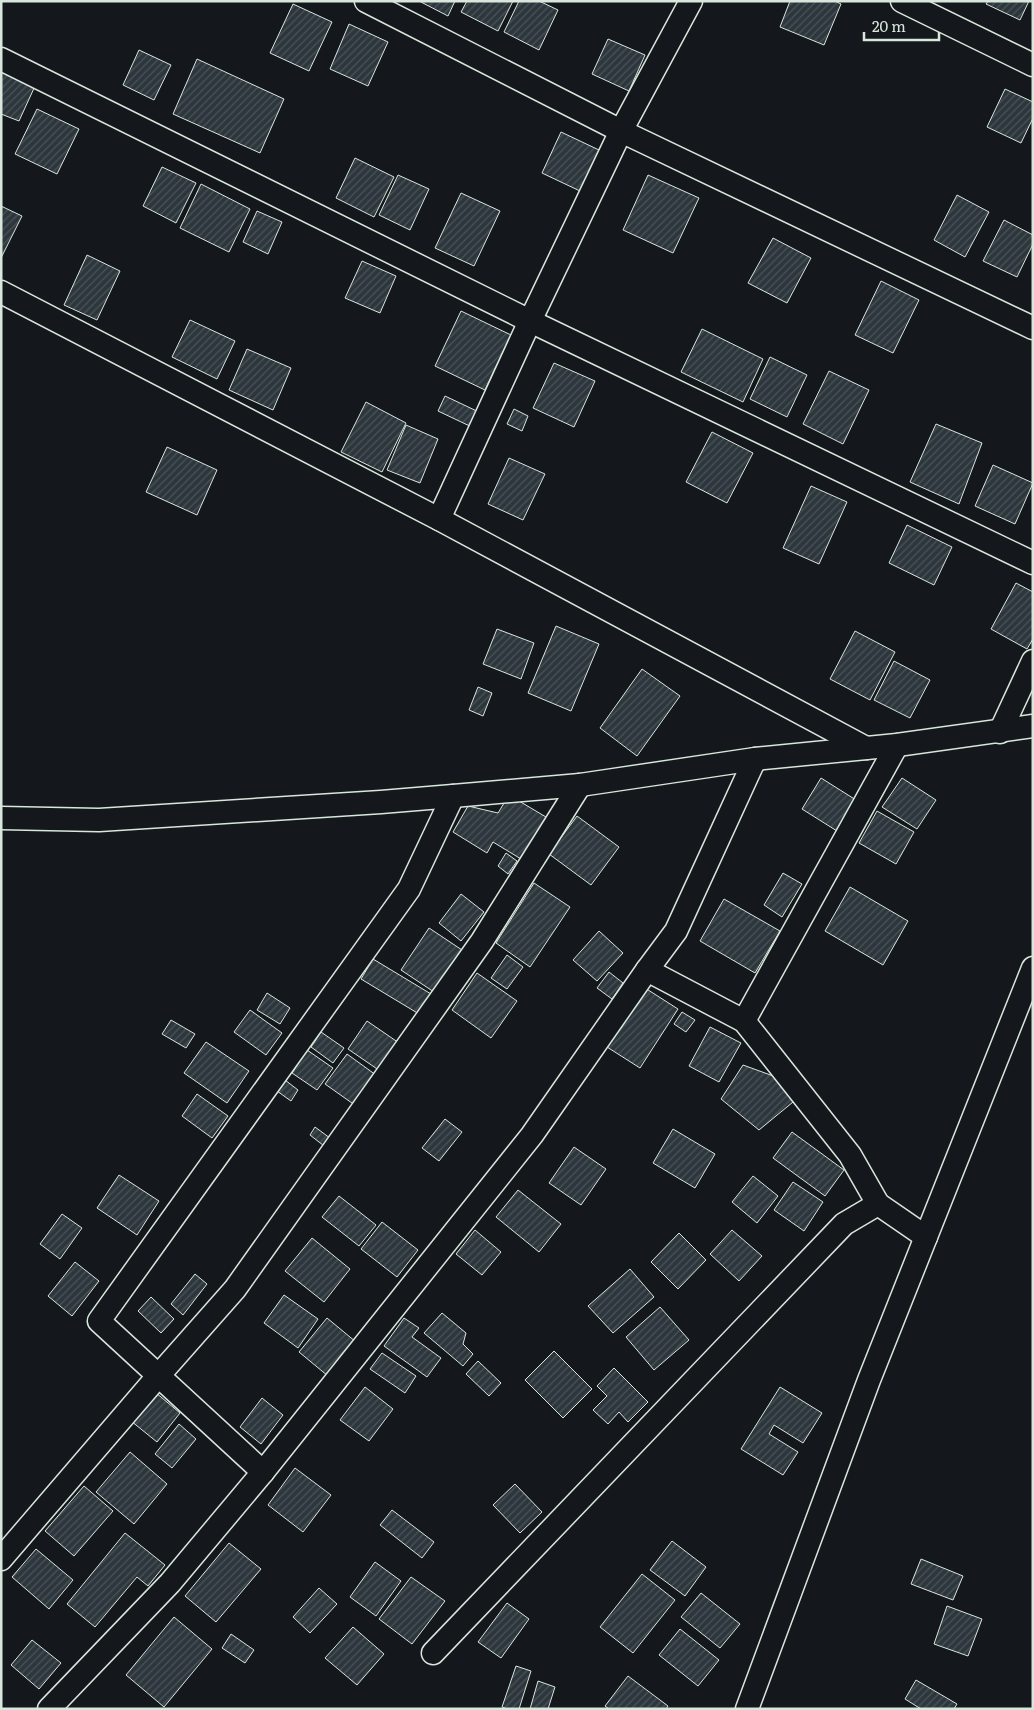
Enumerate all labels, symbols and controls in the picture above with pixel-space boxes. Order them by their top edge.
scale bar [864,10,939,42]
text: 20 m [872,14,906,37]

